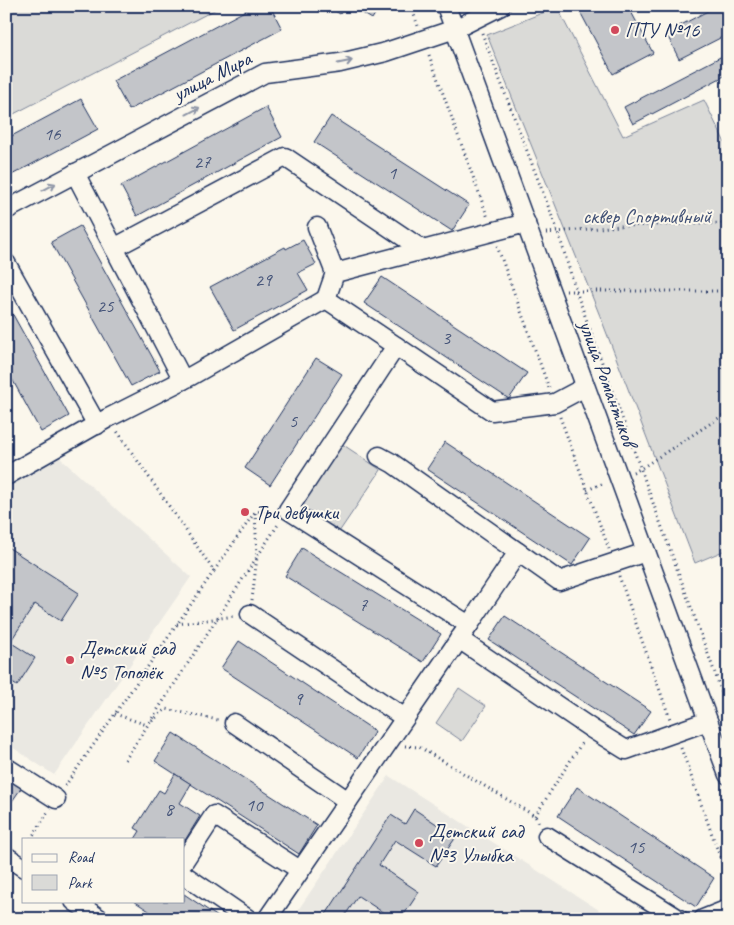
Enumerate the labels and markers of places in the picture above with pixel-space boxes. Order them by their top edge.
place label: ПТУ №16 [625,17,700,43]
marker: ПТУ №16 [609,24,621,36]
place label: Три девушки [255,499,340,525]
marker: Три девушки [239,506,251,518]
place label: Детский сад №5 Тополёк [80,635,177,685]
marker: Детский сад №5 Тополёк [64,654,76,666]
place label: Детский сад №3 Улыбка [429,818,526,868]
marker: Детский сад №3 Улыбка [413,837,425,849]

